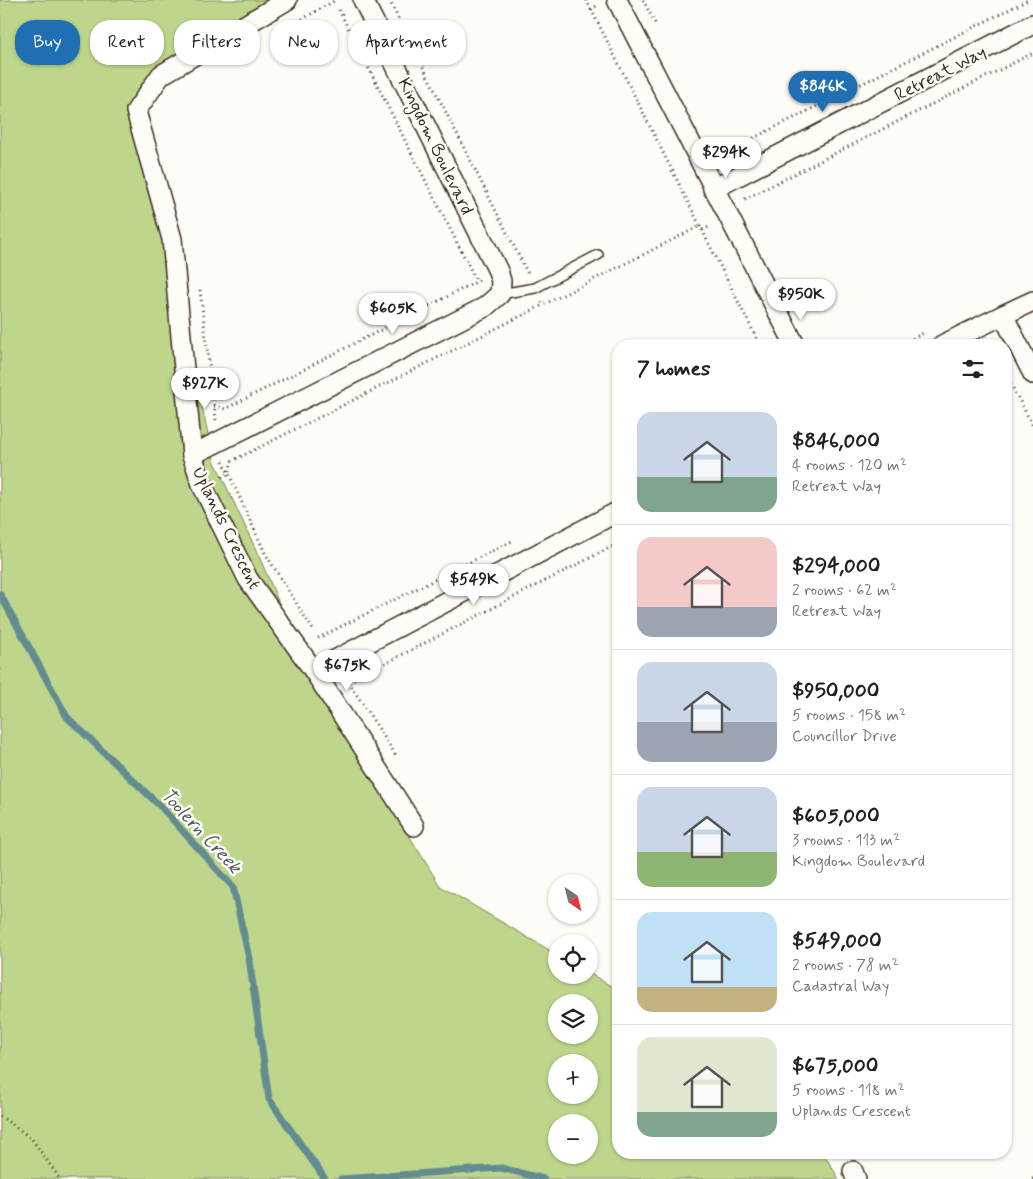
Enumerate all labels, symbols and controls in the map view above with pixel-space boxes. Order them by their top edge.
chip: Buy [15,20,80,65]
chip: Rent [90,20,164,65]
chip: Filters [174,20,260,65]
chip: New [270,20,338,65]
chip: Apartment [348,20,466,65]
street label: Retreat Way [890,40,991,107]
pin: $846K [788,70,858,113]
street label: Kingdom Boulevard [391,74,479,219]
text: $846K [800,76,846,97]
pin: $294K [691,136,761,179]
text: $294K [702,142,750,163]
pin: $950K [766,278,836,321]
text: $950K [778,284,824,305]
pin: $605K [358,292,428,335]
text: $605K [370,298,416,319]
text: 7 homes [637,355,710,383]
icon: filters [959,355,987,383]
pin: $927K [170,368,240,410]
text: $927K [182,373,228,394]
text: $846,000 [792,427,880,455]
icon: home [677,432,737,492]
text: 4 rooms · 120 m² [792,455,907,476]
street label: Uplands Crescent [186,463,266,594]
text: Retreat Way [792,476,881,497]
text: $294,000 [792,552,880,580]
icon: home [677,557,737,617]
pin: $549K [439,564,509,606]
text: $549K [450,569,498,590]
text: 2 rooms · 62 m² [792,580,897,601]
text: Retreat Way [792,601,881,622]
pin: $675K [312,650,382,692]
text: $675K [324,655,370,676]
text: $950,000 [792,677,879,705]
icon: home [677,682,737,742]
text: 5 rooms · 158 m² [792,705,906,726]
text: Councillor Drive [792,726,897,747]
water label: Toolern Creek [155,783,248,880]
text: $605,000 [792,802,880,830]
icon: home [677,807,737,867]
text: 3 rooms · 113 m² [792,830,900,851]
text: Kingdom Boulevard [792,851,925,872]
north arrow [548,874,598,924]
map controls [548,874,598,1164]
text: $549,000 [792,927,882,955]
icon: home [677,932,737,992]
button: locate [548,934,598,984]
text: 2 rooms · 78 m² [792,955,899,976]
text: Cadastral Way [792,976,889,997]
button: layers [548,994,598,1044]
text: $675,000 [792,1052,878,1080]
button: + [548,1054,598,1104]
icon: home [677,1057,737,1117]
text: 5 rooms · 118 m² [792,1080,905,1101]
text: Uplands Crescent [792,1101,911,1122]
button: − [548,1114,598,1164]

